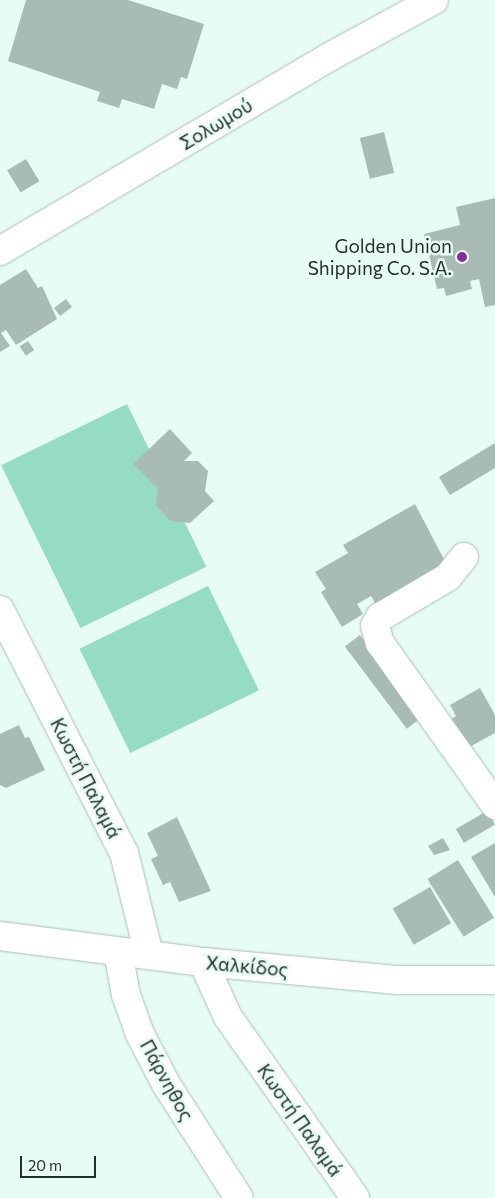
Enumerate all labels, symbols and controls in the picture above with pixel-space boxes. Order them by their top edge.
street label: Σολωμού [176,94,256,154]
place label: Golden Union Shipping Co. S.A. [308,235,452,279]
marker: Golden Union Shipping Co. S.A. [456,251,468,263]
street label: Κωστή Παλαμά [46,714,126,842]
street label: Χαλκίδος [205,951,289,981]
street label: Πάρνηθος [135,1035,199,1125]
street label: Κωστή Παλαμά [253,1059,347,1181]
scale bar [22,1146,99,1178]
text: 20 m [28,1156,62,1174]

